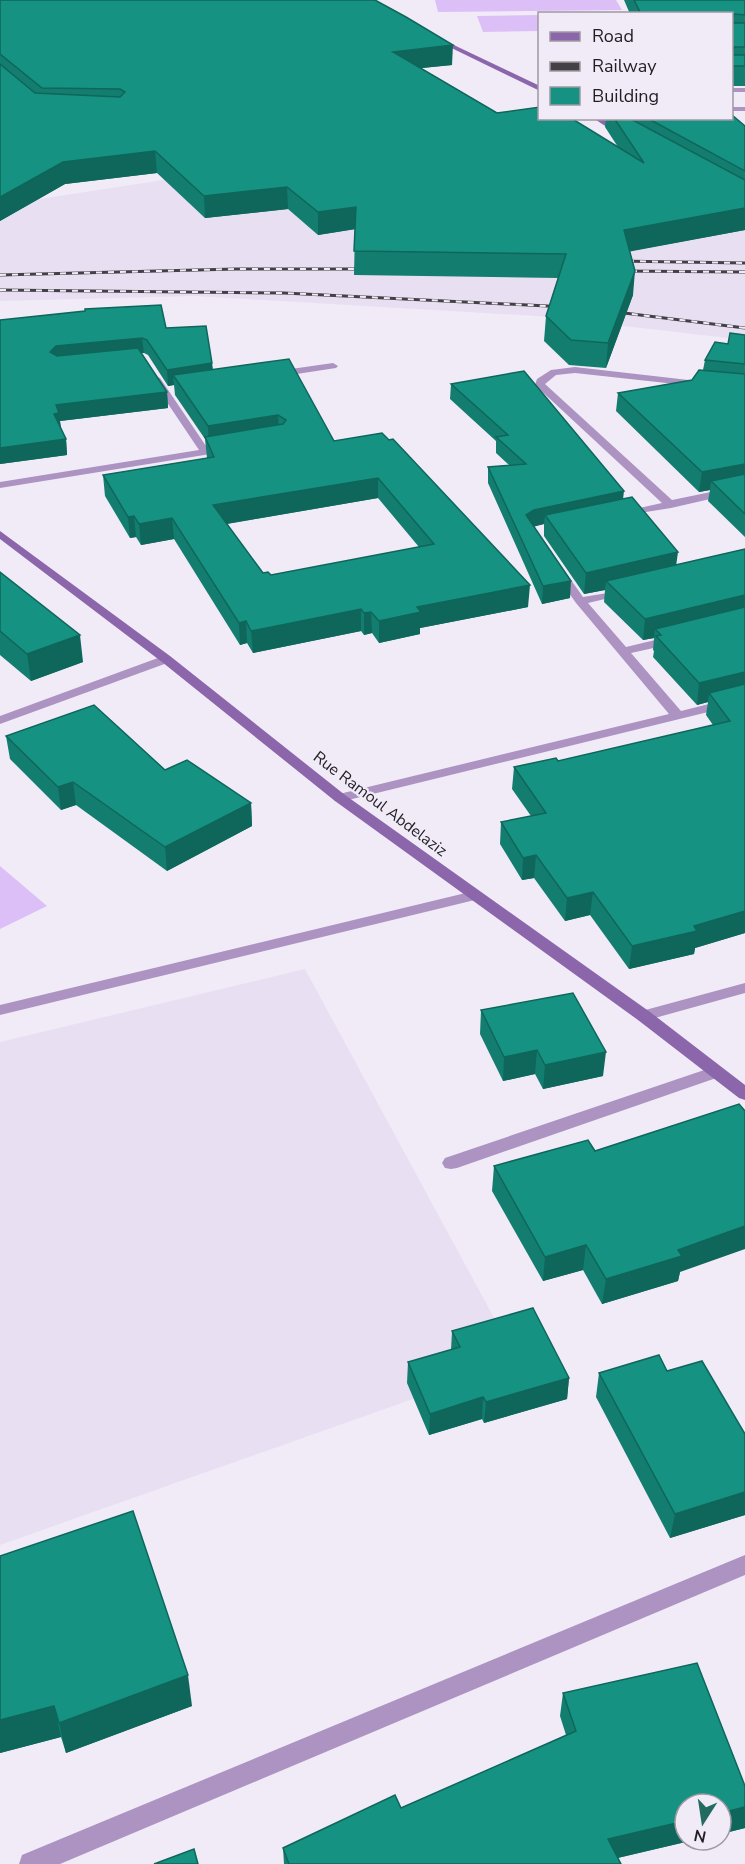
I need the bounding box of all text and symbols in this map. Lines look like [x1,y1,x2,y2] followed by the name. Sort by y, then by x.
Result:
[538,12,733,120] legend
[592,24,634,48] text: Road
[592,54,657,78] text: Railway
[592,84,659,108] text: Building
[309,746,451,862] street label: Rue Ramoul Abdelaziz
[673,1792,733,1852] north arrow
[692,1824,708,1848] text: N

